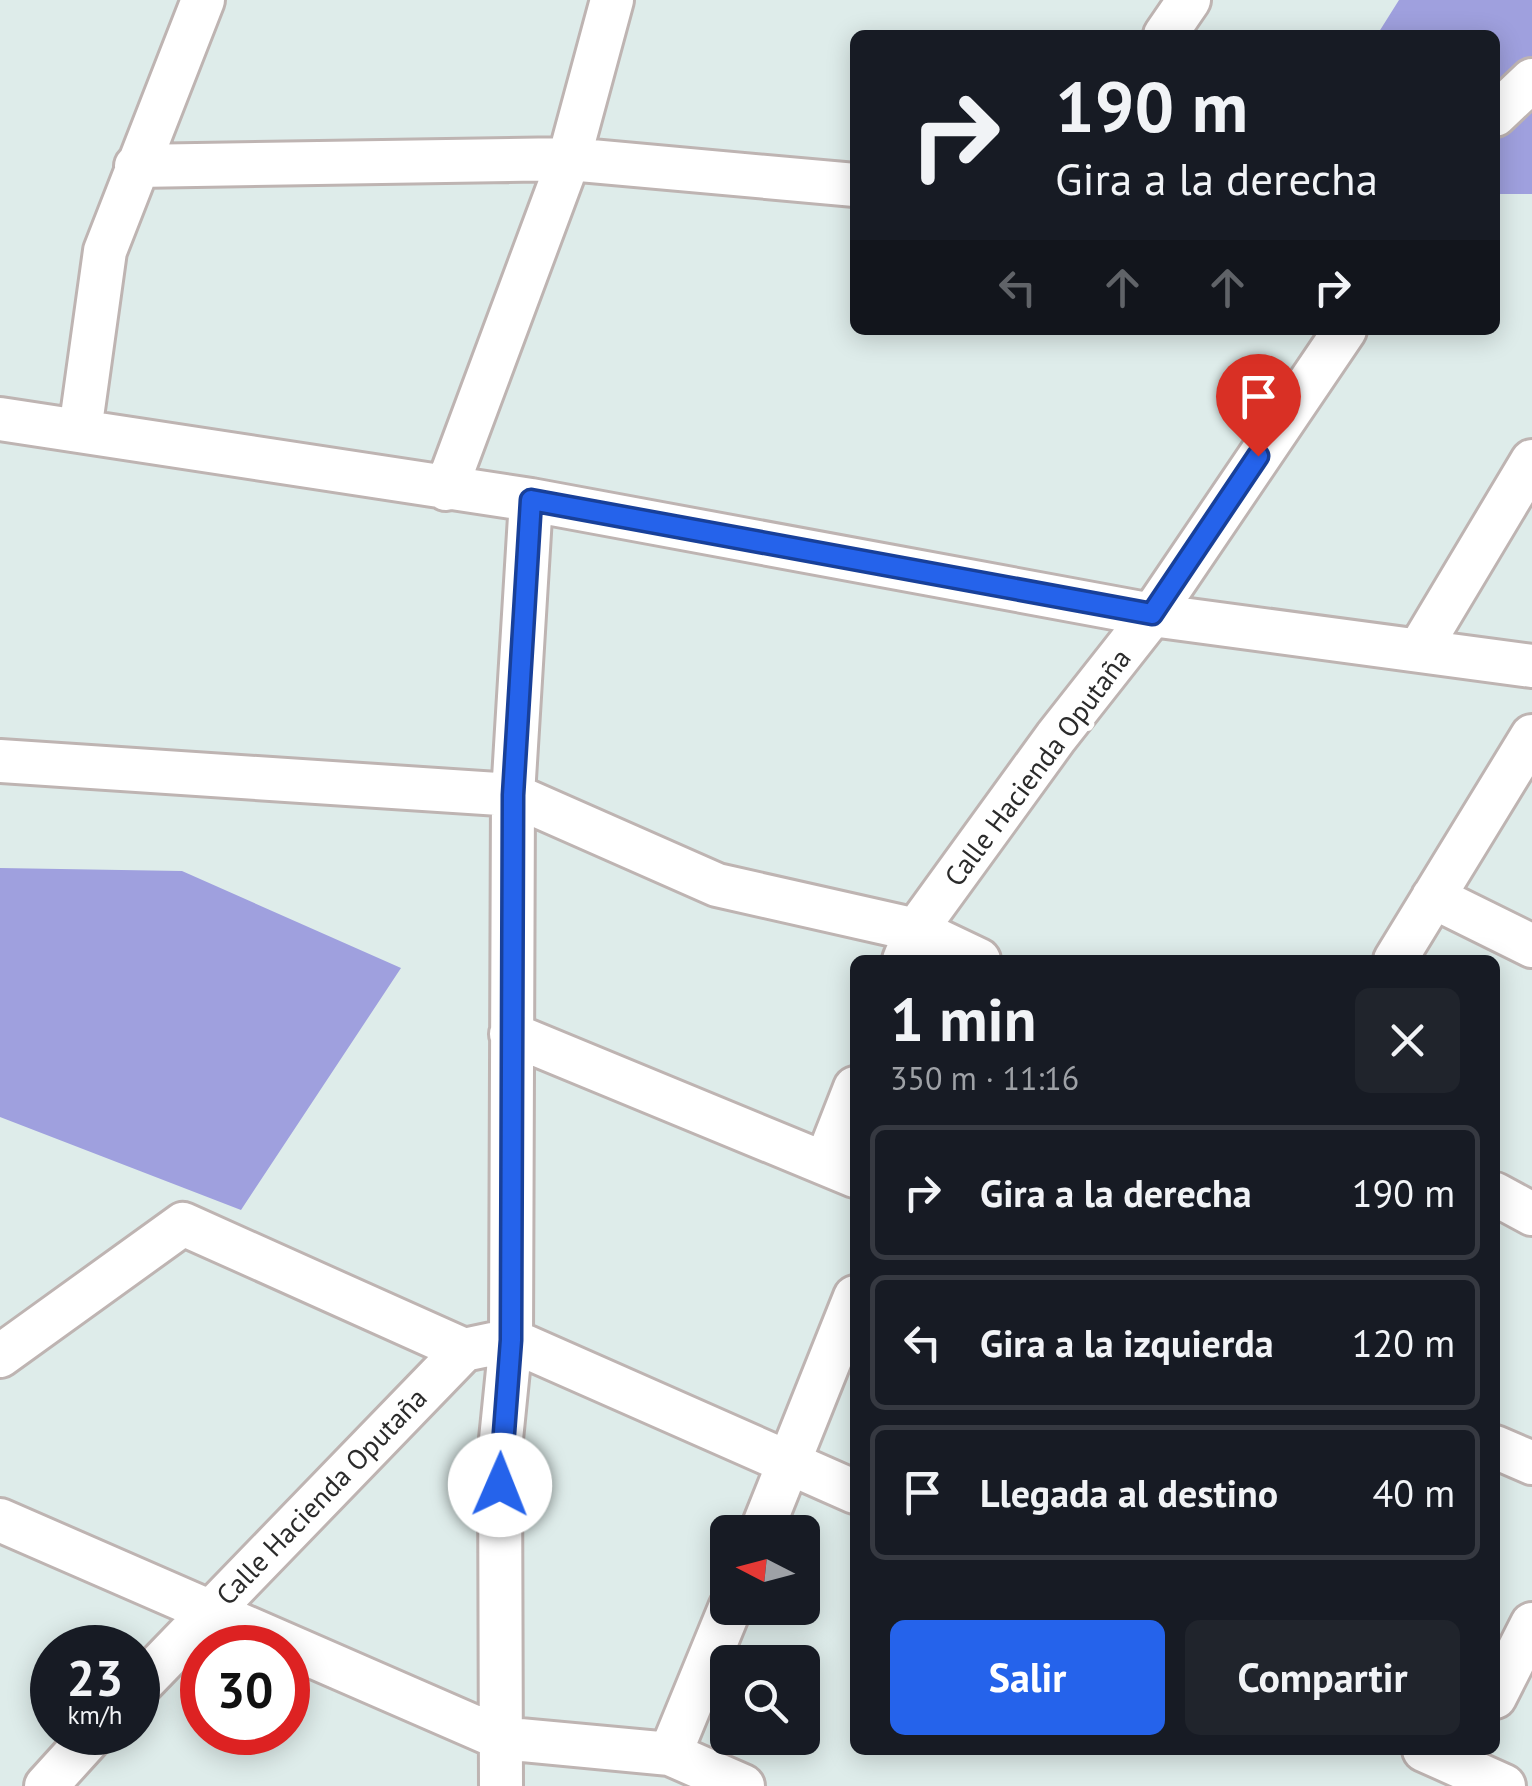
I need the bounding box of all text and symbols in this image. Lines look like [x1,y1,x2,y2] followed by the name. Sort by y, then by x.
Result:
[1055,61,1248,151] text: 190 m
[890,70,1020,200] icon: right
[1055,149,1378,207] text: Gira a la derecha
[990,260,1045,315] icon: left
[1095,260,1150,315] icon: ahead
[1200,260,1255,315] icon: ahead
[1305,260,1360,315] icon: right
[1216,354,1301,457] pin
[1231,369,1286,424] icon: arrive
[935,641,1139,893] street label: Calle Hacienda Oputaña
[890,980,1036,1058] text: 1 min
[1355,988,1460,1093] button: close
[890,1057,1079,1099] text: 350 m · 11:16
[895,1165,950,1220] icon: right
[980,1168,1252,1217] text: Gira a la derecha
[1352,1168,1455,1217] text: 190 m
[895,1315,950,1370] icon: left
[980,1318,1274,1367] text: Gira a la izquierda
[1352,1318,1455,1367] text: 120 m
[208,1379,434,1613] street label: Calle Hacienda Oputaña
[448,1433,552,1537] position arrow
[895,1465,950,1520] icon: arrive
[980,1468,1278,1517] text: Llegada al destino
[1373,1468,1455,1517] text: 40 m
[710,1515,820,1625] north arrow
[710,1515,820,1755] map controls
[890,1620,1165,1735] button: Salir
[1185,1620,1460,1735] button: Compartir
[180,1625,310,1755] speed limit sign: 30
[67,1645,123,1710] text: 23
[710,1645,820,1755] button: search
[68,1699,122,1731] text: km/h

